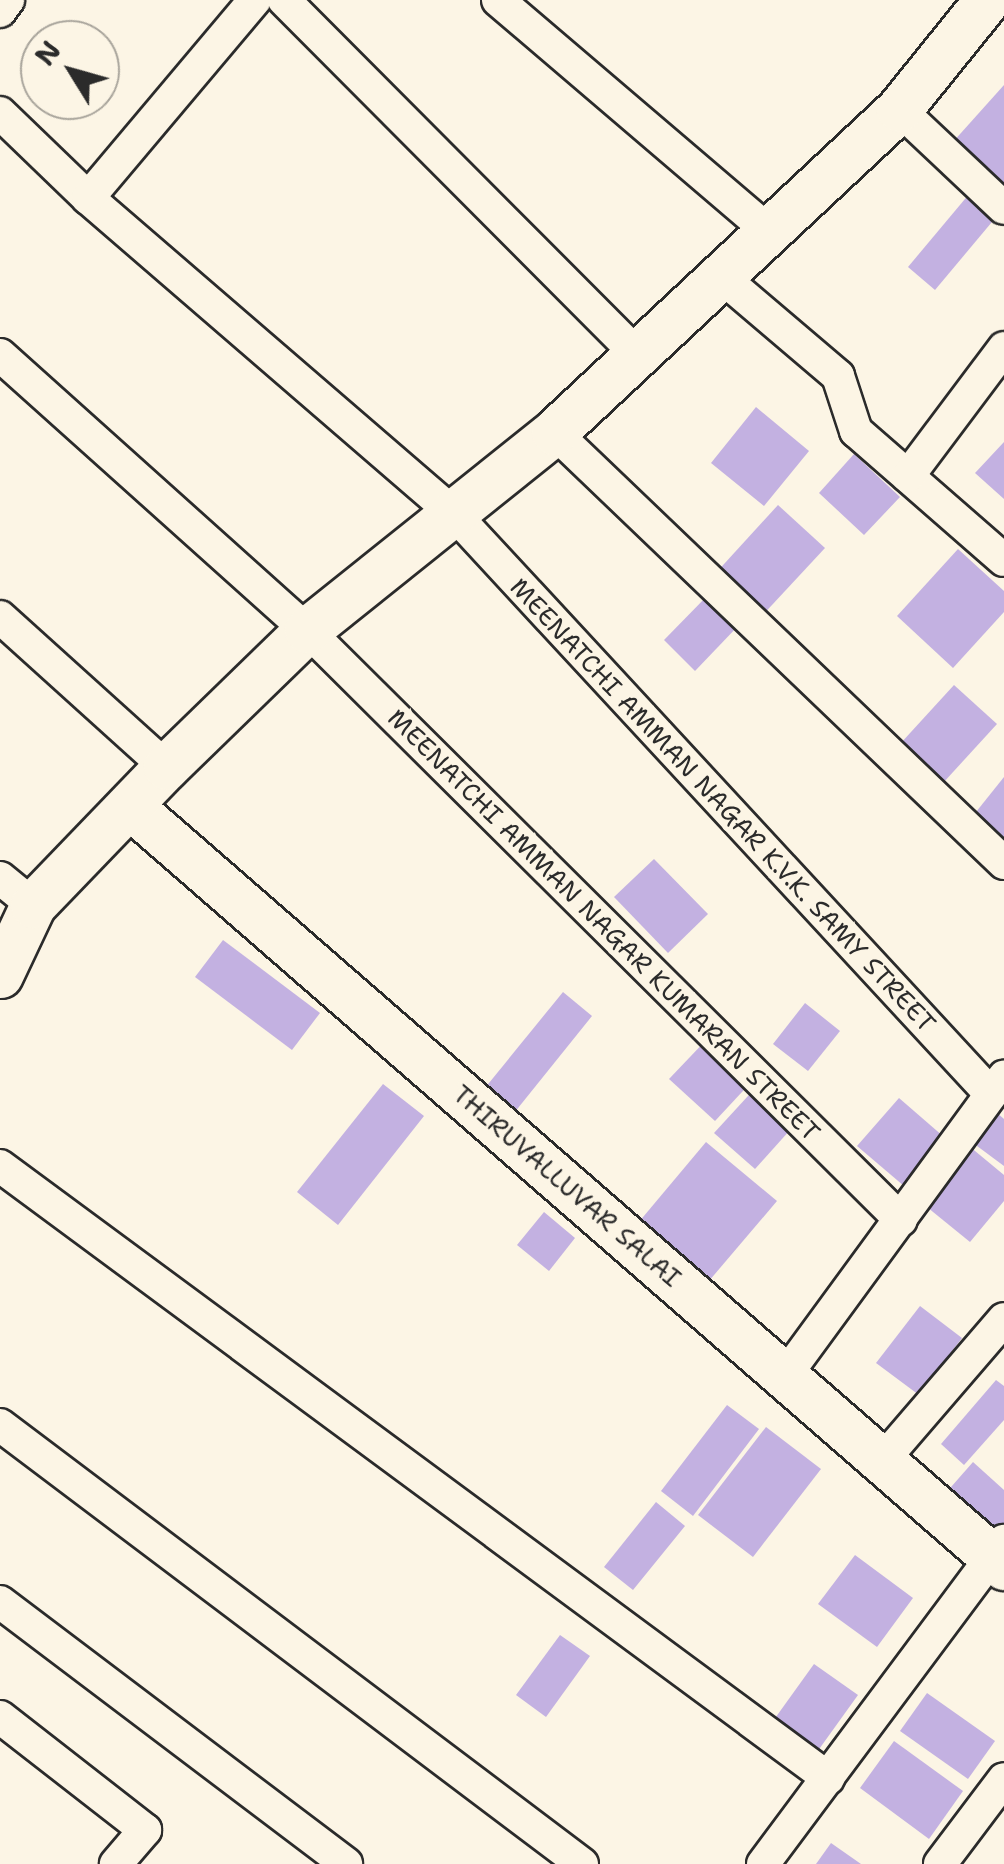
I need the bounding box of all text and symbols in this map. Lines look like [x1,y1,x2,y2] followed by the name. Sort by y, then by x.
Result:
[20,20,120,120] north arrow
[26,33,69,73] text: N
[504,572,942,1038] street label: MEENATCHI AMMAN NAGAR K.V.K. SAMY STREET
[382,703,826,1147] street label: MEENATCHI AMMAN NAGAR KUMARAN STREET
[447,1079,687,1293] street label: THIRUVALLUVAR SALAI

